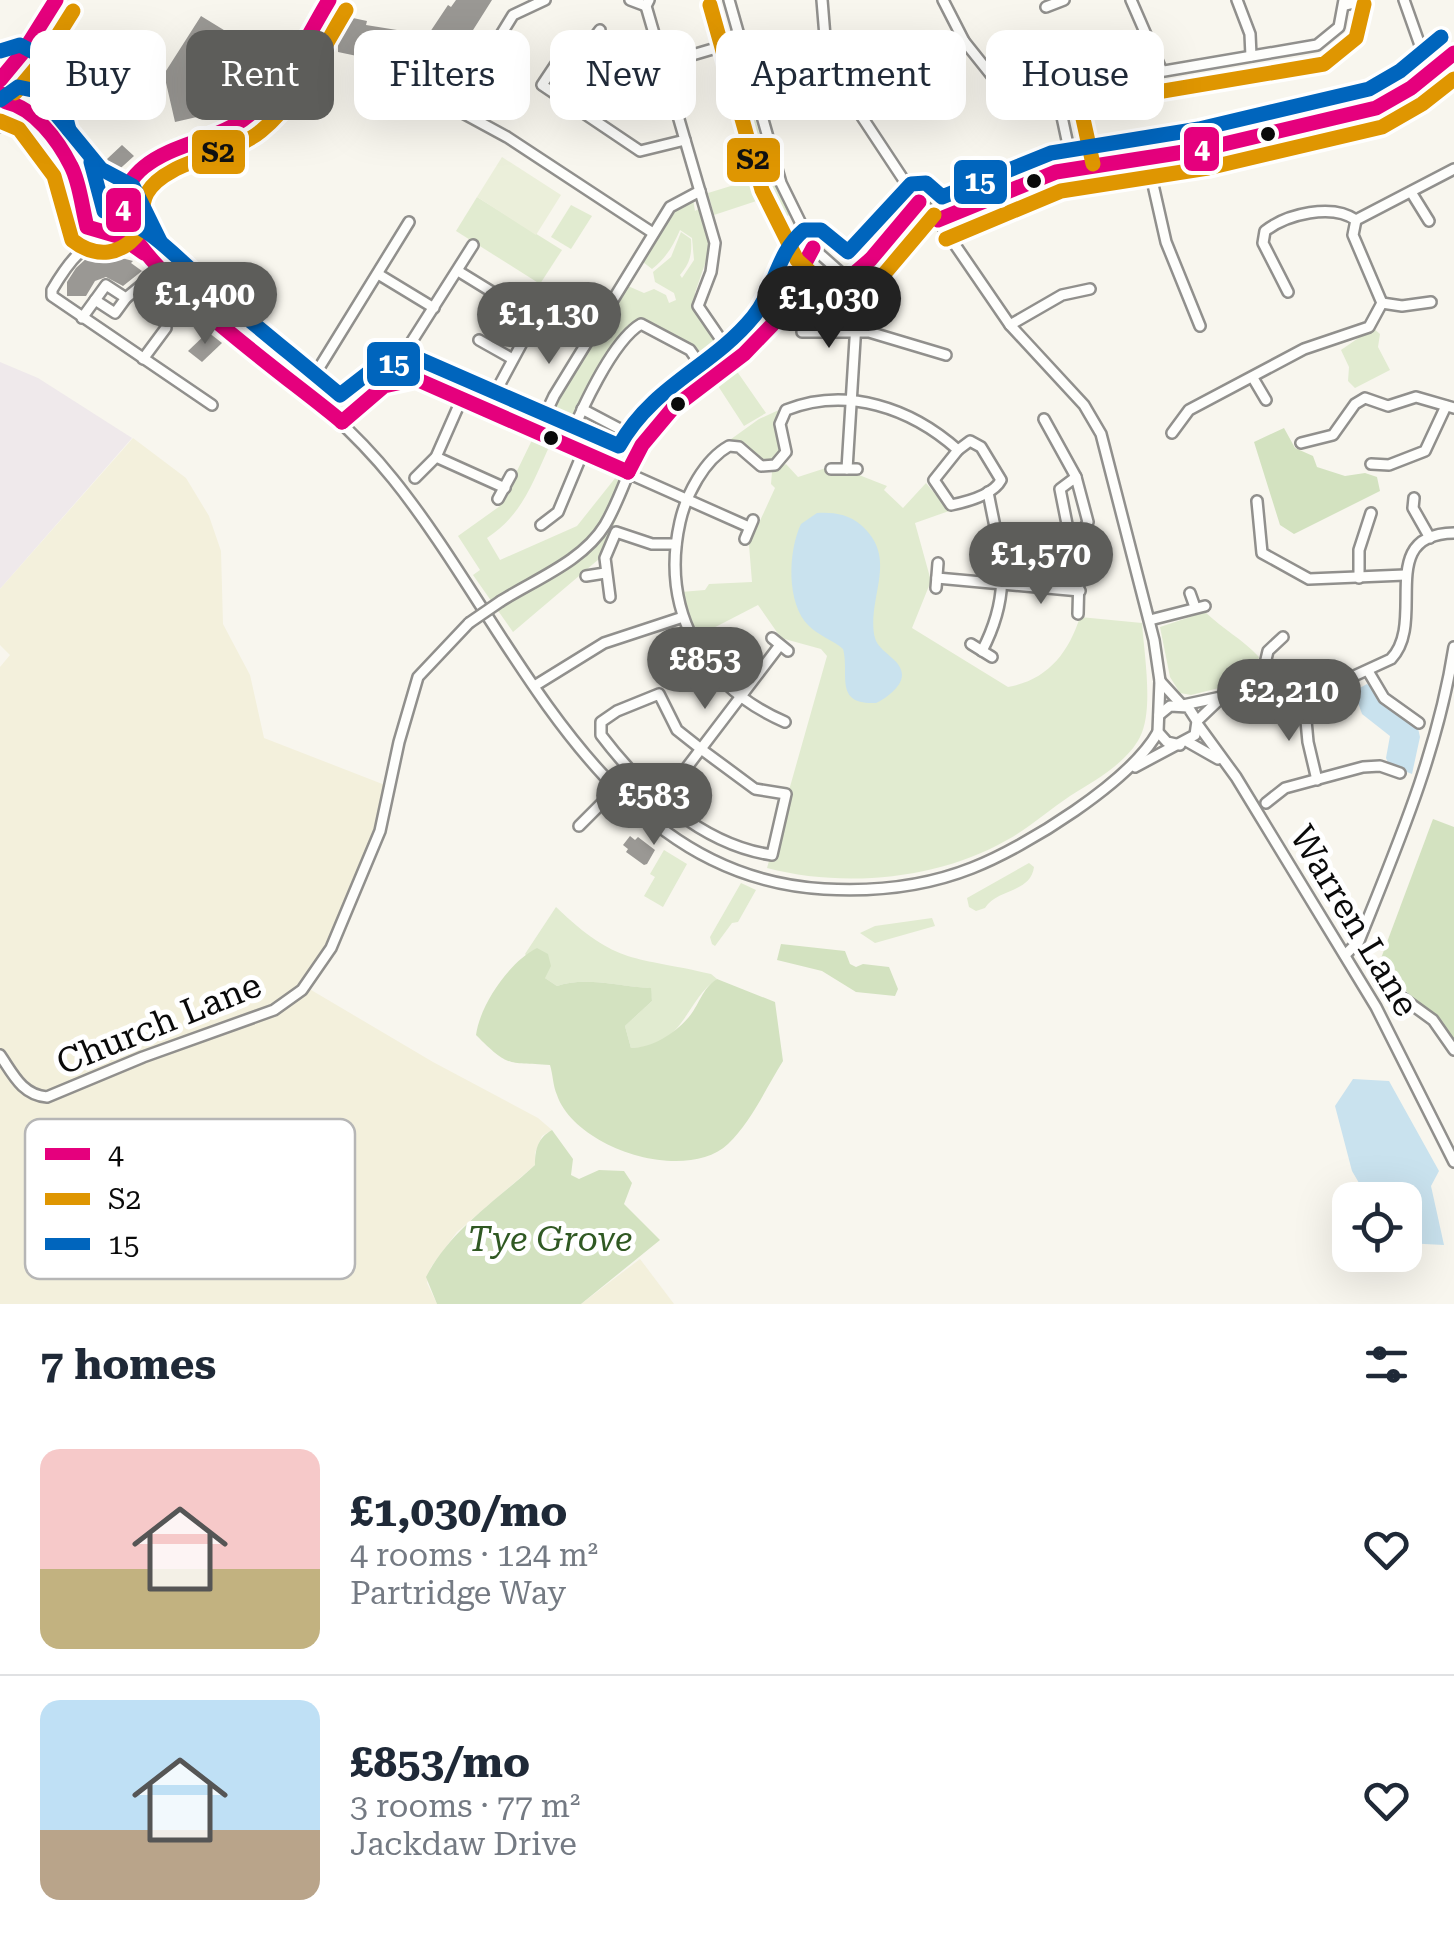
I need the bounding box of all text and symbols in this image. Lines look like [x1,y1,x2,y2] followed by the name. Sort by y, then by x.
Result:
[30,30,166,120] chip: Buy
[186,30,334,120] chip: Rent
[354,30,530,120] chip: Filters
[550,30,696,120] chip: New
[716,30,966,120] chip: Apartment
[986,30,1164,120] chip: House
[1258,124,1278,144] unlabelled marker
[1182,125,1221,173] line badge: 4
[190,128,247,176] line badge: S2
[1194,133,1210,166] text: 4
[201,136,235,169] text: S2
[725,136,782,184] line badge: S2
[736,143,770,176] text: S2
[952,158,1009,206] line badge: 15
[964,165,996,198] text: 15
[1024,171,1044,191] unlabelled marker
[104,186,143,234] line badge: 4
[115,193,131,226] text: 4
[124,262,286,347] pin: £1,400
[748,266,910,351] pin: £1,030
[155,275,255,313] text: £1,400
[779,279,879,317] text: £1,030
[468,282,630,367] pin: £1,130
[499,295,599,333] text: £1,130
[365,340,422,388] line badge: 15
[378,347,410,380] text: 15
[668,394,688,414] unlabelled marker
[541,428,561,448] unlabelled marker
[960,522,1122,607] pin: £1,570
[991,535,1091,573] text: £1,570
[646,627,764,712] pin: £853
[669,640,741,678] text: £853
[1208,659,1370,744] pin: £2,210
[1239,672,1339,710] text: £2,210
[595,763,713,848] pin: £583
[618,776,690,814] text: £583
[1281,818,1427,1024] street label: Warren Lane
[51,964,267,1084] street label: Church Lane
[25,1119,355,1279] legend
[108,1138,124,1171] text: 4
[1332,1182,1422,1272] map controls
[1332,1182,1422,1272] button: locate
[108,1183,141,1216] text: S2
[467,1219,633,1260] park label: Tye Grove
[108,1228,139,1261] text: 15
[1359,1337,1414,1392] icon: filters
[40,1340,216,1389] text: 7 homes
[350,1487,567,1536] text: £1,030/mo
[120,1489,240,1609] icon: home
[1359,1522,1414,1577] icon: heart
[350,1536,598,1574] text: 4 rooms · 124 m²
[350,1574,566,1612] text: Partridge Way
[350,1738,530,1787] text: £853/mo
[120,1740,240,1860] icon: home
[1359,1773,1414,1828] icon: heart
[350,1787,580,1825] text: 3 rooms · 77 m²
[350,1825,577,1863] text: Jackdaw Drive

